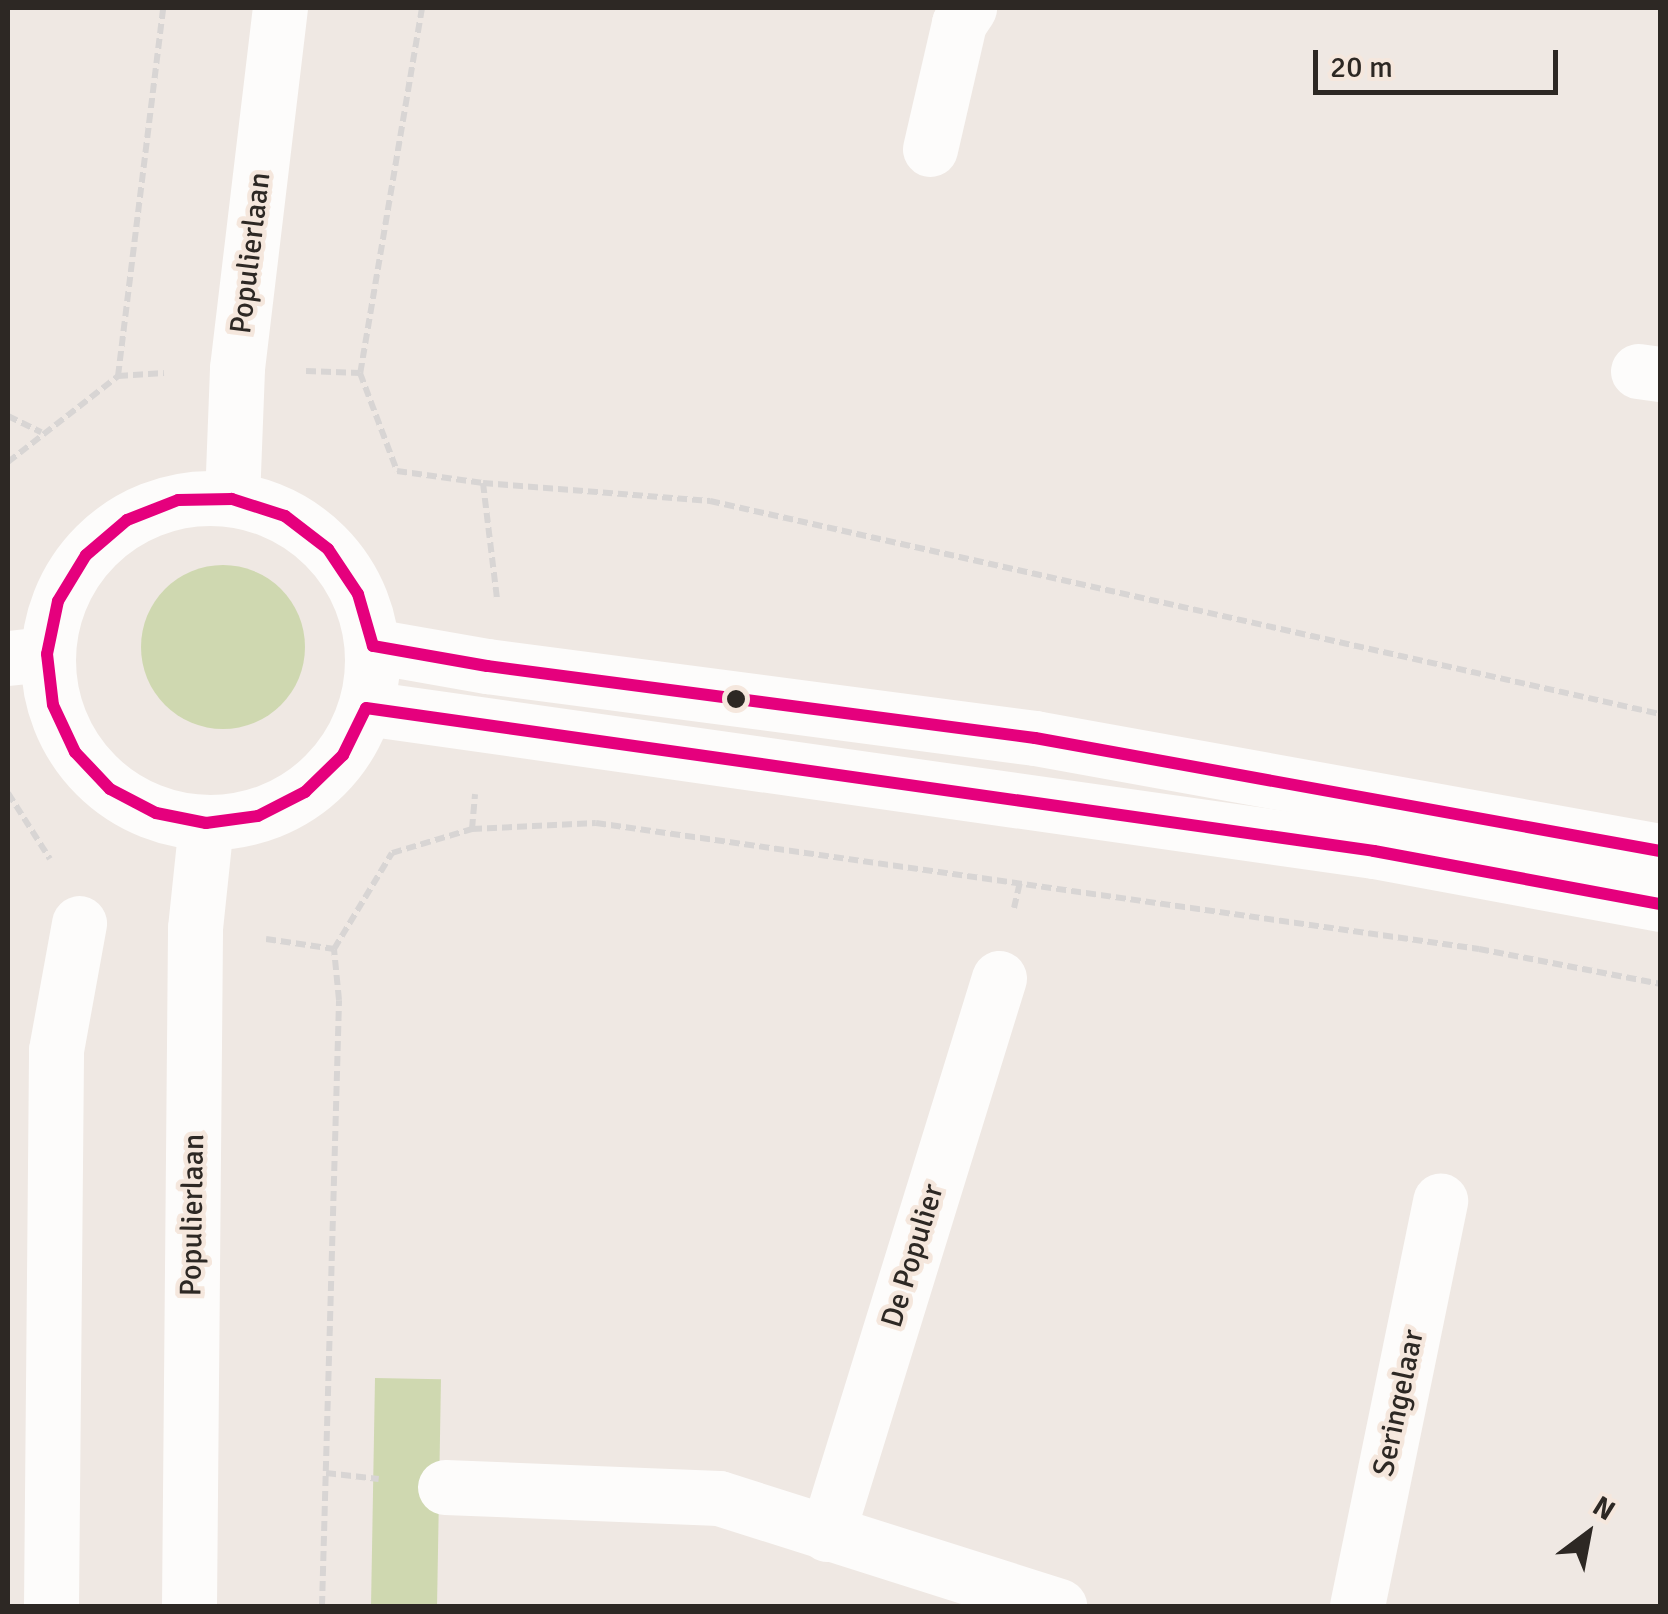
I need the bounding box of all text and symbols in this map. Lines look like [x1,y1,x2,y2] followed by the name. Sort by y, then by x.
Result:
[1318,30,1563,92] scale bar
[1330,49,1393,86] text: 20 m
[223,170,279,336] street label: Populierlaan
[726,689,746,709] unlabelled marker
[174,1133,212,1297] street label: Populierlaan
[874,1180,952,1332] street label: De Populier
[1366,1326,1432,1480] street label: Seringelaar
[1538,1484,1638,1584] north arrow
[1587,1489,1621,1528] text: N

